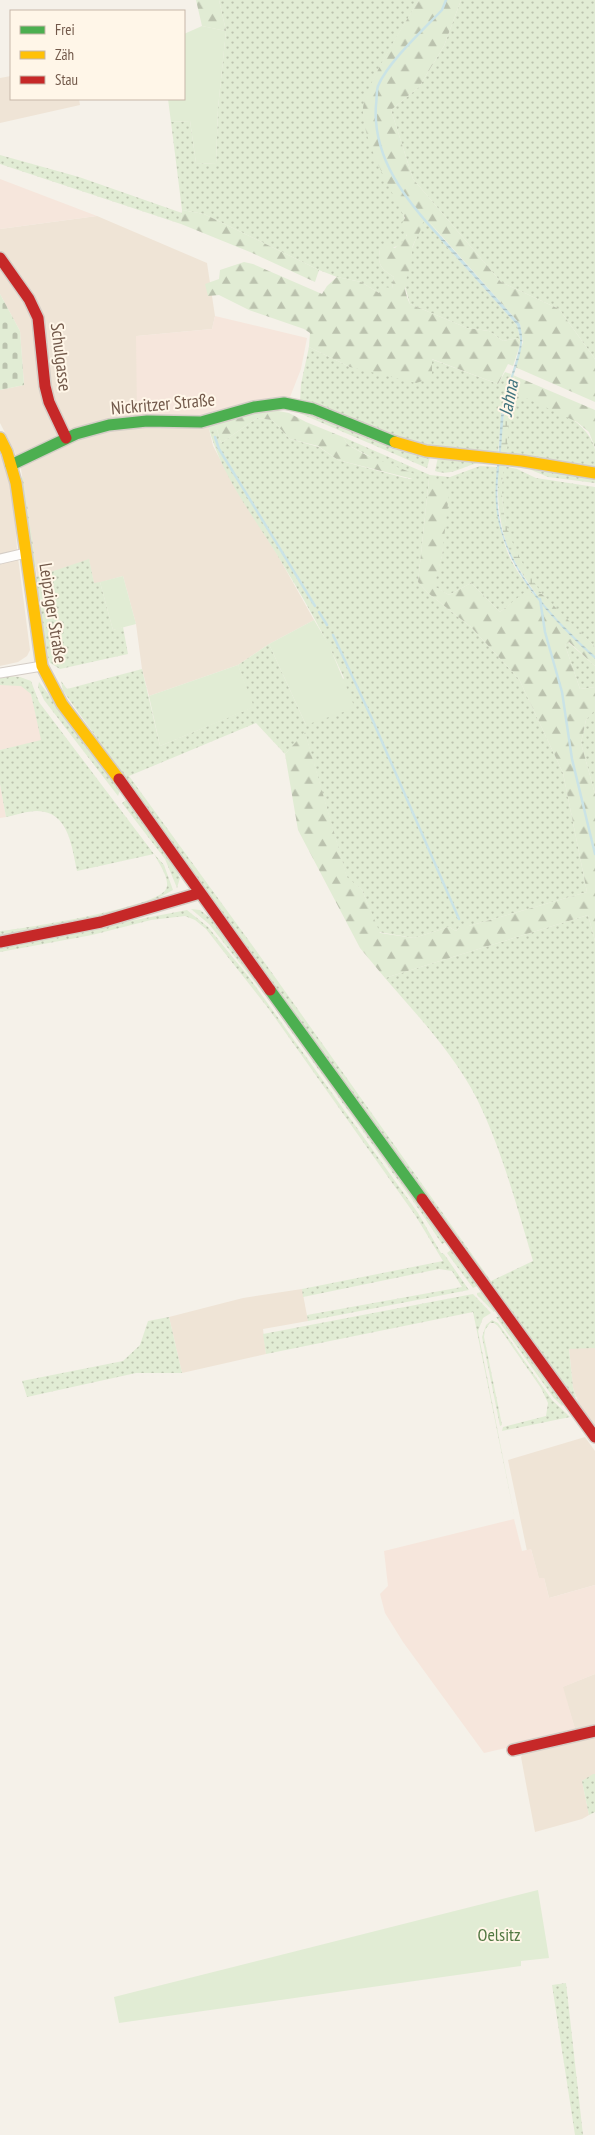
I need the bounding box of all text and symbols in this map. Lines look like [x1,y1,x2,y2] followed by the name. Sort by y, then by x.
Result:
[10,10,185,100] legend
[55,20,75,39] text: Frei
[55,45,74,64] text: Zäh
[55,70,78,89] text: Stau
[46,321,77,392] street label: Schulgasse
[493,376,524,419] water label: Jahna
[110,388,216,420] street label: Nickritzer Straße
[34,561,73,665] street label: Leipziger Straße
[478,1923,520,1946] park label: Oelsitz

